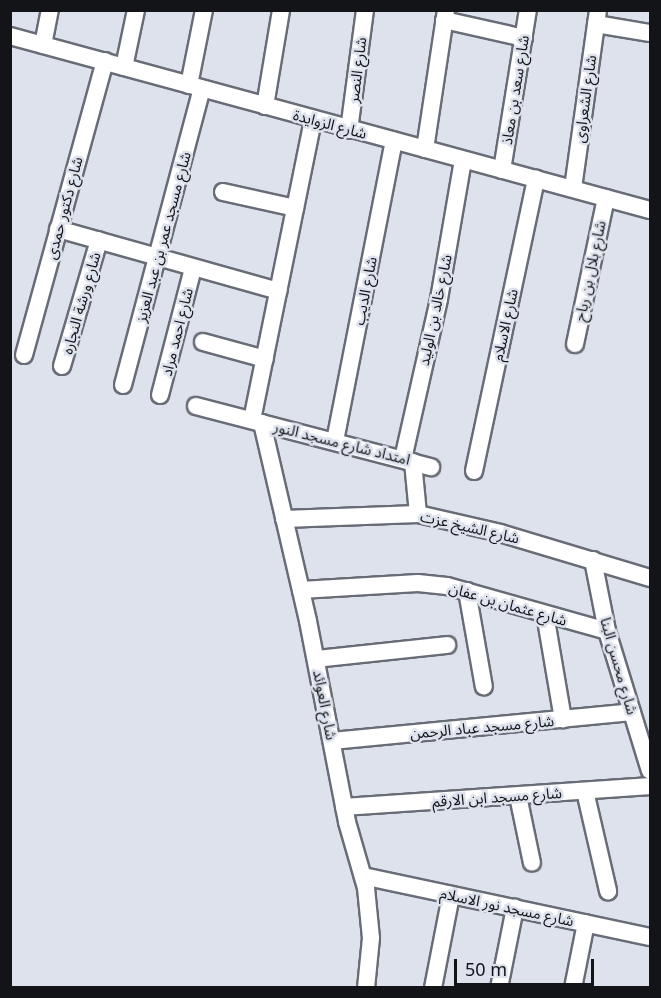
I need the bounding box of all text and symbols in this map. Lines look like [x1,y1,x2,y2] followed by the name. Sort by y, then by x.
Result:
[497,34,533,146] street label: شارع سعد بن معاذ
[344,36,370,104] street label: شارع النصر
[570,54,600,144] street label: شارع الشعراوى
[291,106,369,142] street label: شارع الزوايدة
[132,150,194,324] street label: شارع مسجد عمر بن عبد العزيز
[42,155,86,261] street label: شارع دكتور حمدى
[571,219,609,323] street label: شارع بلال بن رباح
[58,250,104,356] street label: شارع ورشة النجاره
[414,253,456,367] street label: شارع خالد بن الوليد
[350,255,380,327] street label: شارع الديب
[157,286,197,378] street label: شارع احمد مراد
[489,287,521,363] street label: شارع الاسلام
[272,417,412,469] street label: امتداد شارع مسجد النور
[419,507,521,547] street label: شارع الشيخ عزت
[447,579,569,629] street label: شارع عثمان بن عفان
[597,615,641,717] street label: شارع محسن البنا
[309,668,341,742] street label: شارع العوائد
[409,712,555,742] street label: شارع مسجد عباد الرحمن
[431,783,563,811] street label: شارع مسجد ابن الارقم
[439,884,575,930] street label: شارع مسجد نور الاسلام
[457,947,596,985] scale bar
[465,957,507,981] text: 50 m

